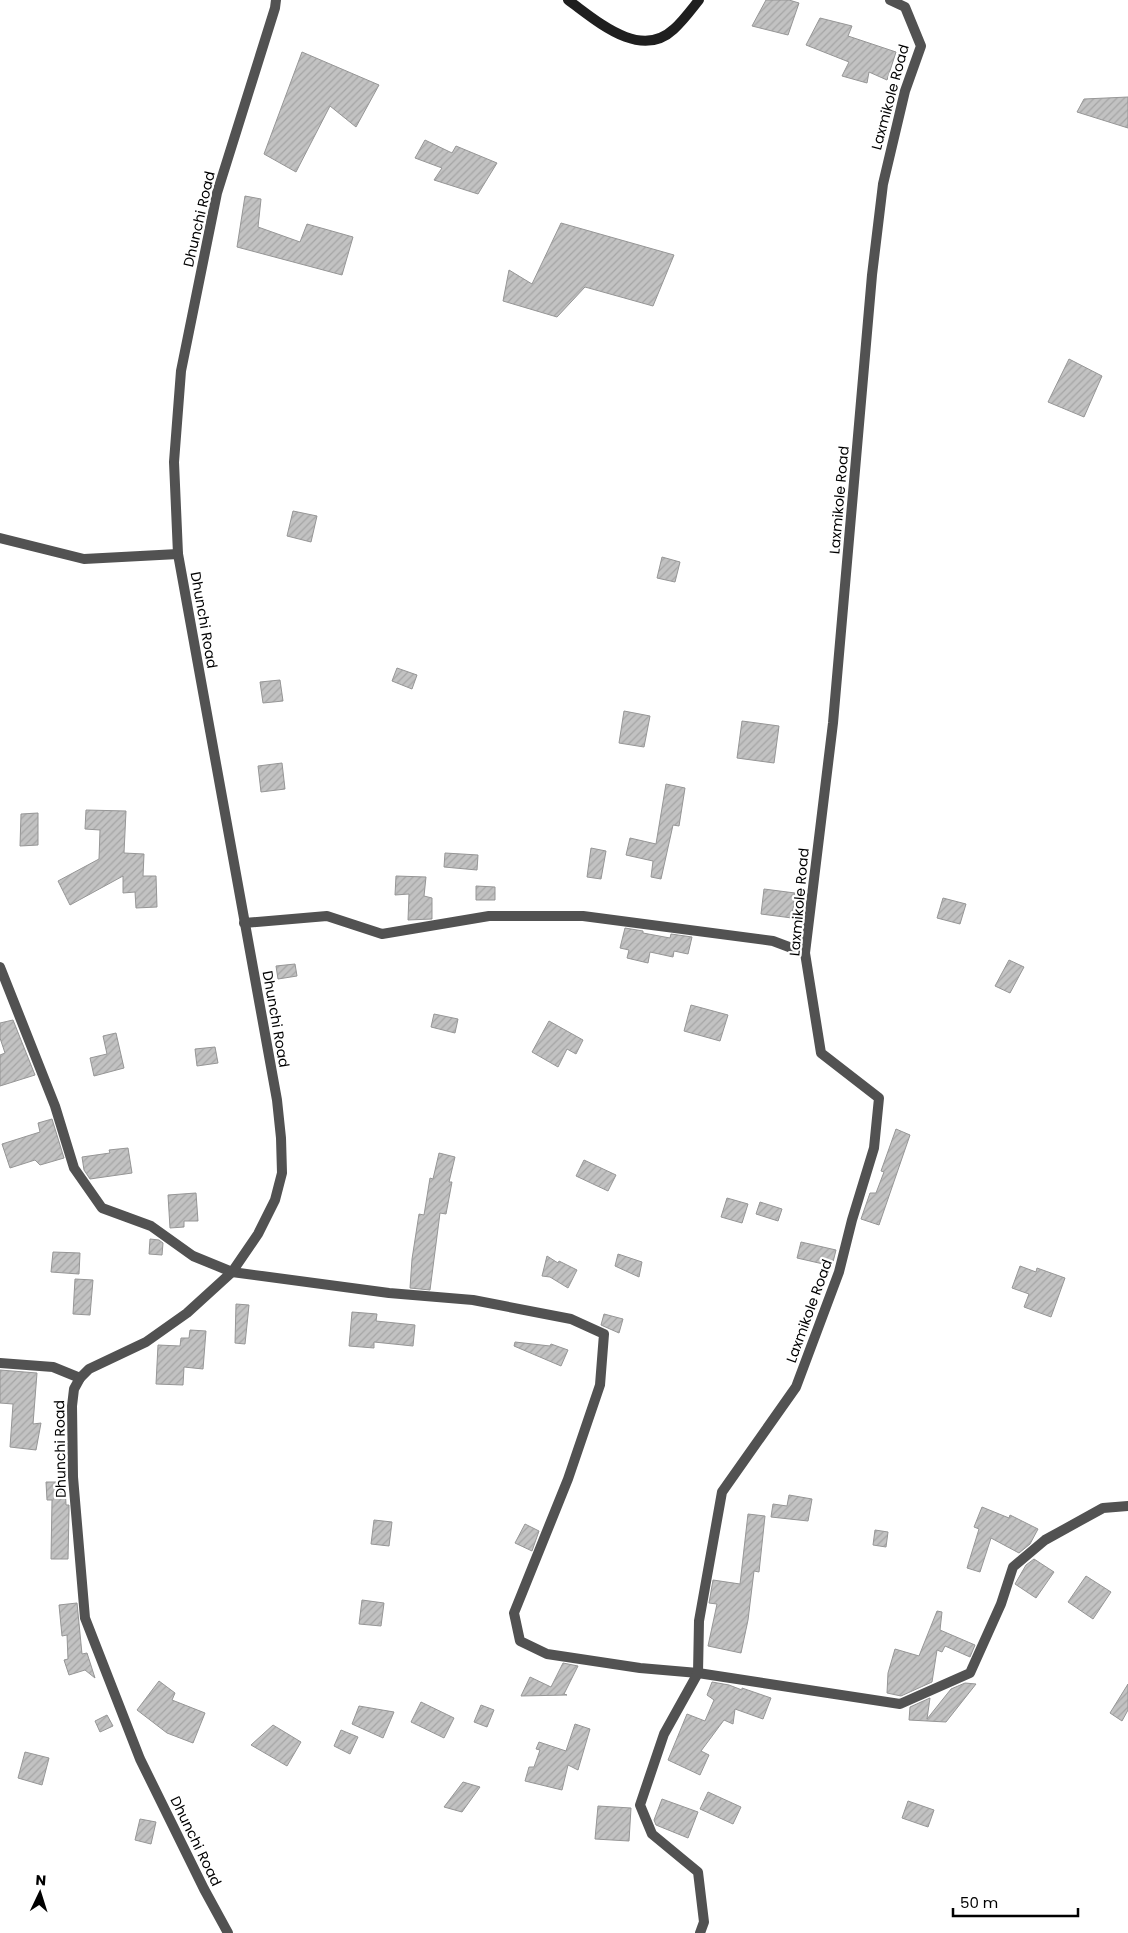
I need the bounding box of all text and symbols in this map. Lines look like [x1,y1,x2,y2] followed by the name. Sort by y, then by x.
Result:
[866,42,914,152] street label: Laxmikole Road
[178,169,220,269] street label: Dhunchi Road
[824,445,854,555] street label: Laxmikole Road
[186,570,222,670] street label: Dhunchi Road
[784,847,814,957] street label: Laxmikole Road
[258,969,294,1069] street label: Dhunchi Road
[781,1257,837,1365] street label: Laxmikole Road
[49,1400,71,1498] street label: Dhunchi Road
[166,1793,226,1889] street label: Dhunchi Road
[15,1868,65,1918] north arrow
[35,1870,47,1890] text: N
[953,1886,1078,1918] scale bar
[960,1892,998,1913] text: 50 m

